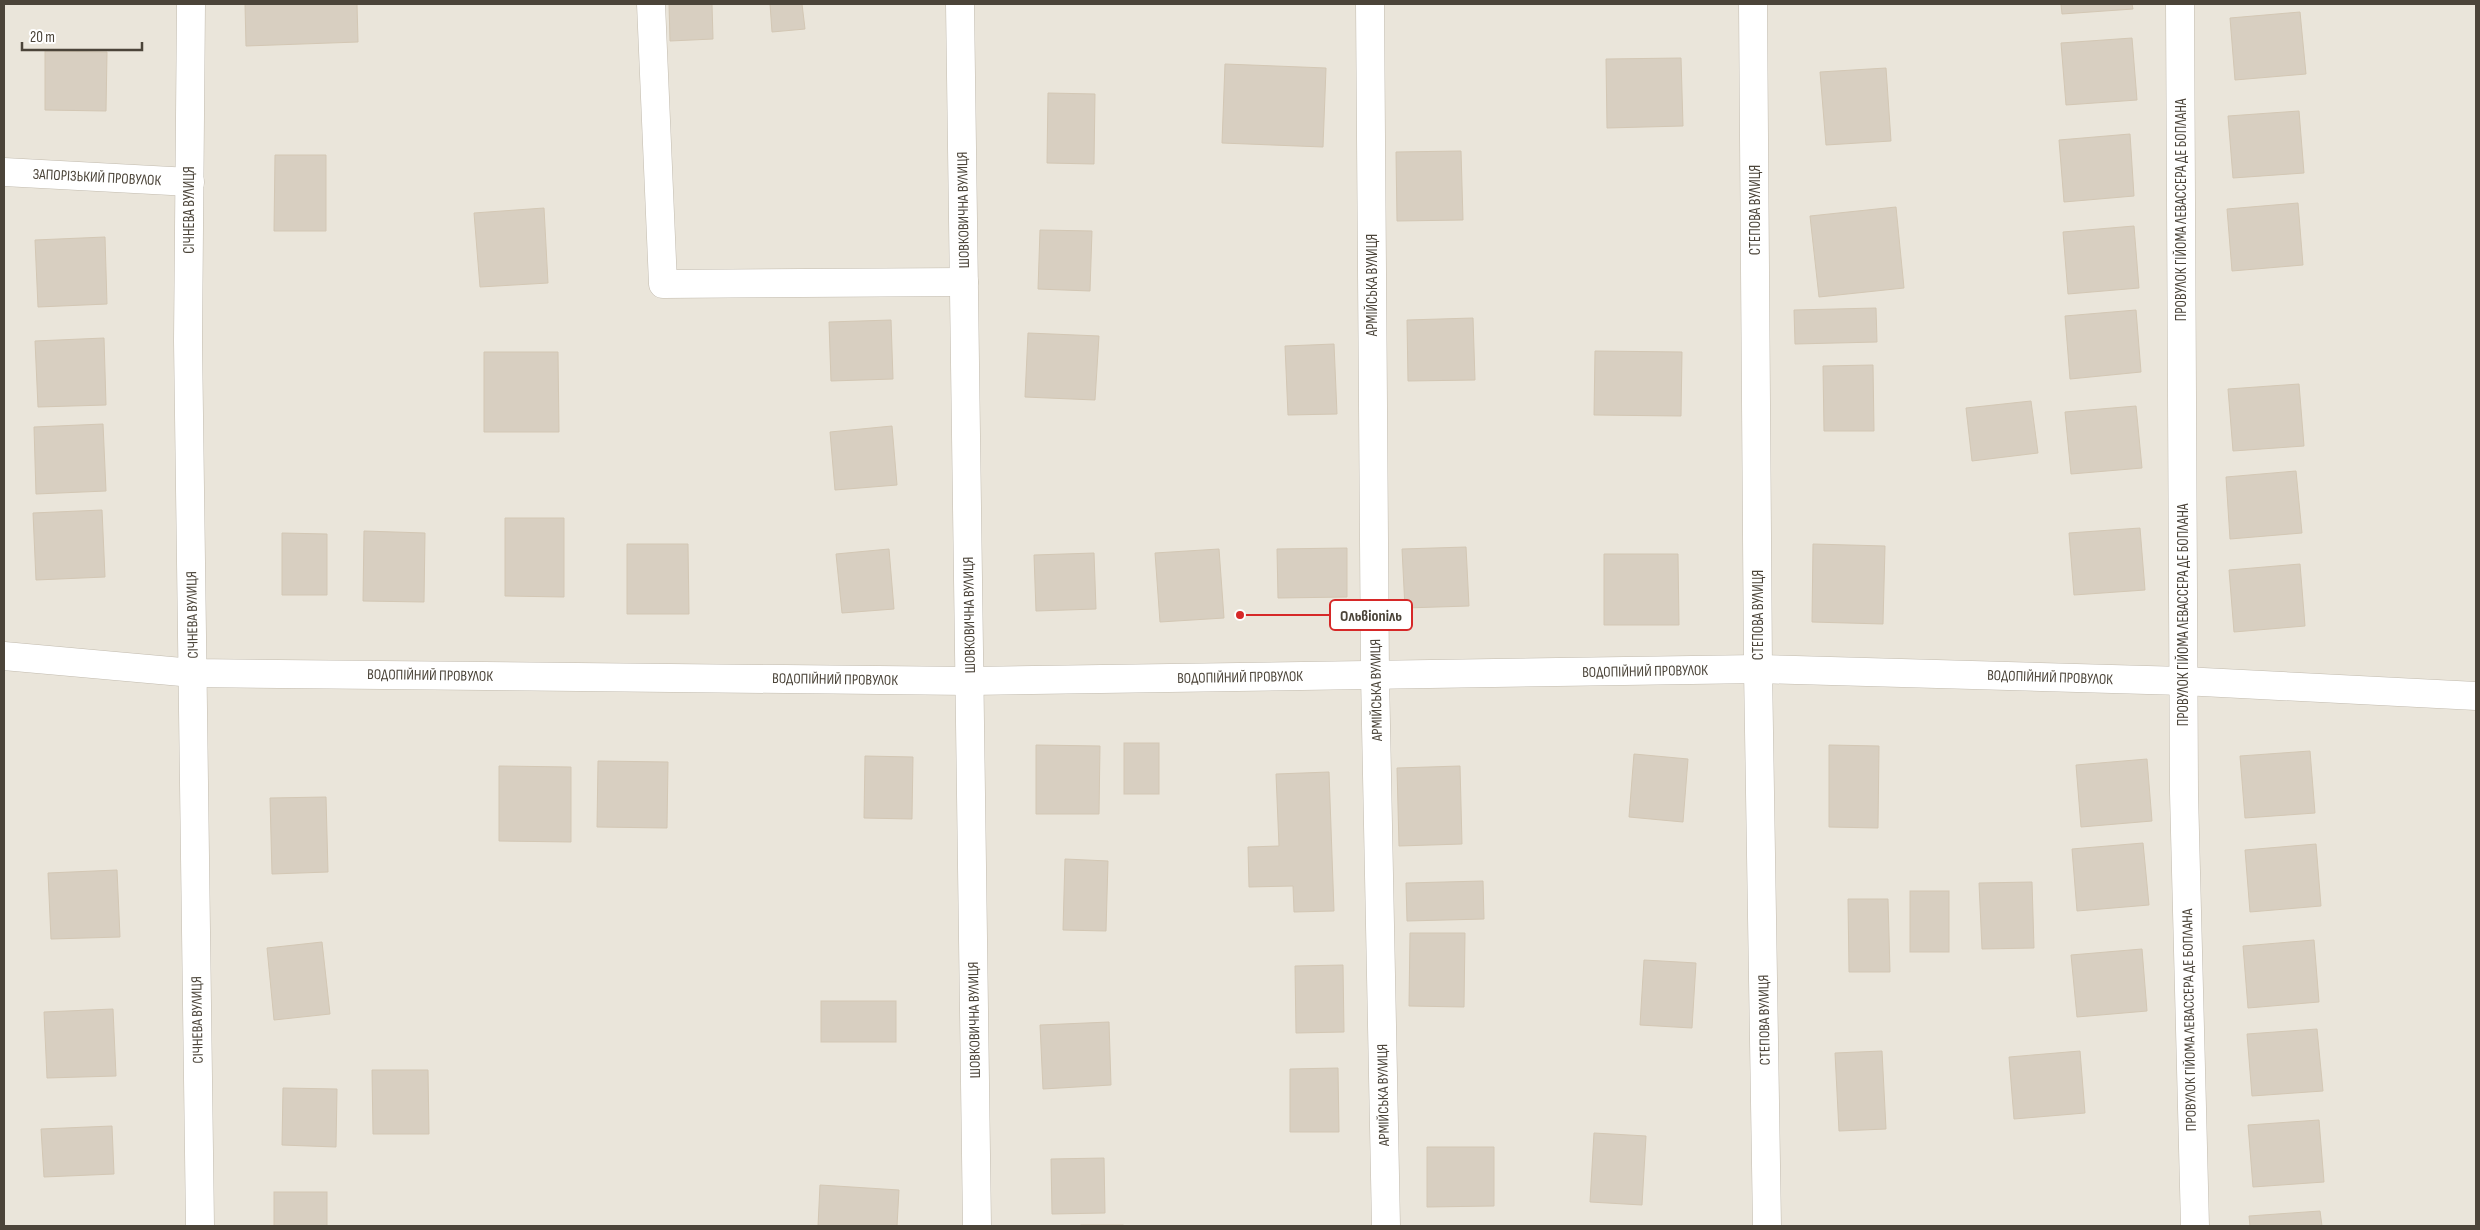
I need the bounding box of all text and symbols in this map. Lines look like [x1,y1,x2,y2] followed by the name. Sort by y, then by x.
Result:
[22,20,142,52] scale bar
[30,28,55,47] text: 20 m
[2172,98,2191,321] street label: ПРОВУЛОК ГІЙОМА ЛЕВАССЕРА ДЕ БОПЛАНА
[953,151,974,269] street label: ШОВКОВИЧНА ВУЛИЦЯ
[32,165,162,190] street label: ЗАПОРІЗЬКИЙ ПРОВУЛОК
[1746,165,1765,255] street label: СТЕПОВА ВУЛИЦЯ
[180,166,199,254] street label: СІЧНЕВА ВУЛИЦЯ
[1363,234,1382,337] street label: АРМІЙСЬКА ВУЛИЦЯ
[2174,503,2193,726] street label: ПРОВУЛОК ГІЙОМА ЛЕВАССЕРА ДЕ БОПЛАНА
[959,556,980,674] street label: ШОВКОВИЧНА ВУЛИЦЯ
[1749,570,1768,660] street label: СТЕПОВА ВУЛИЦЯ
[182,571,203,659] street label: СІЧНЕВА ВУЛИЦЯ
[1330,600,1412,630] callout: Ольвіопіль
[1340,607,1402,626] text: Ольвіопіль
[1366,639,1387,742] street label: АРМІЙСЬКА ВУЛИЦЯ
[1582,661,1708,682] street label: ВОДОПІЙНИЙ ПРОВУЛОК
[367,665,493,686] street label: ВОДОПІЙНИЙ ПРОВУЛОК
[1987,666,2114,689] street label: ВОДОПІЙНИЙ ПРОВУЛОК
[1177,667,1303,688] street label: ВОДОПІЙНИЙ ПРОВУЛОК
[772,669,898,690] street label: ВОДОПІЙНИЙ ПРОВУЛОК
[2178,908,2201,1131] street label: ПРОВУЛОК ГІЙОМА ЛЕВАССЕРА ДЕ БОПЛАНА
[964,961,985,1079] street label: ШОВКОВИЧНА ВУЛИЦЯ
[1754,975,1775,1065] street label: СТЕПОВА ВУЛИЦЯ
[187,976,208,1064] street label: СІЧНЕВА ВУЛИЦЯ
[1373,1044,1394,1147] street label: АРМІЙСЬКА ВУЛИЦЯ

